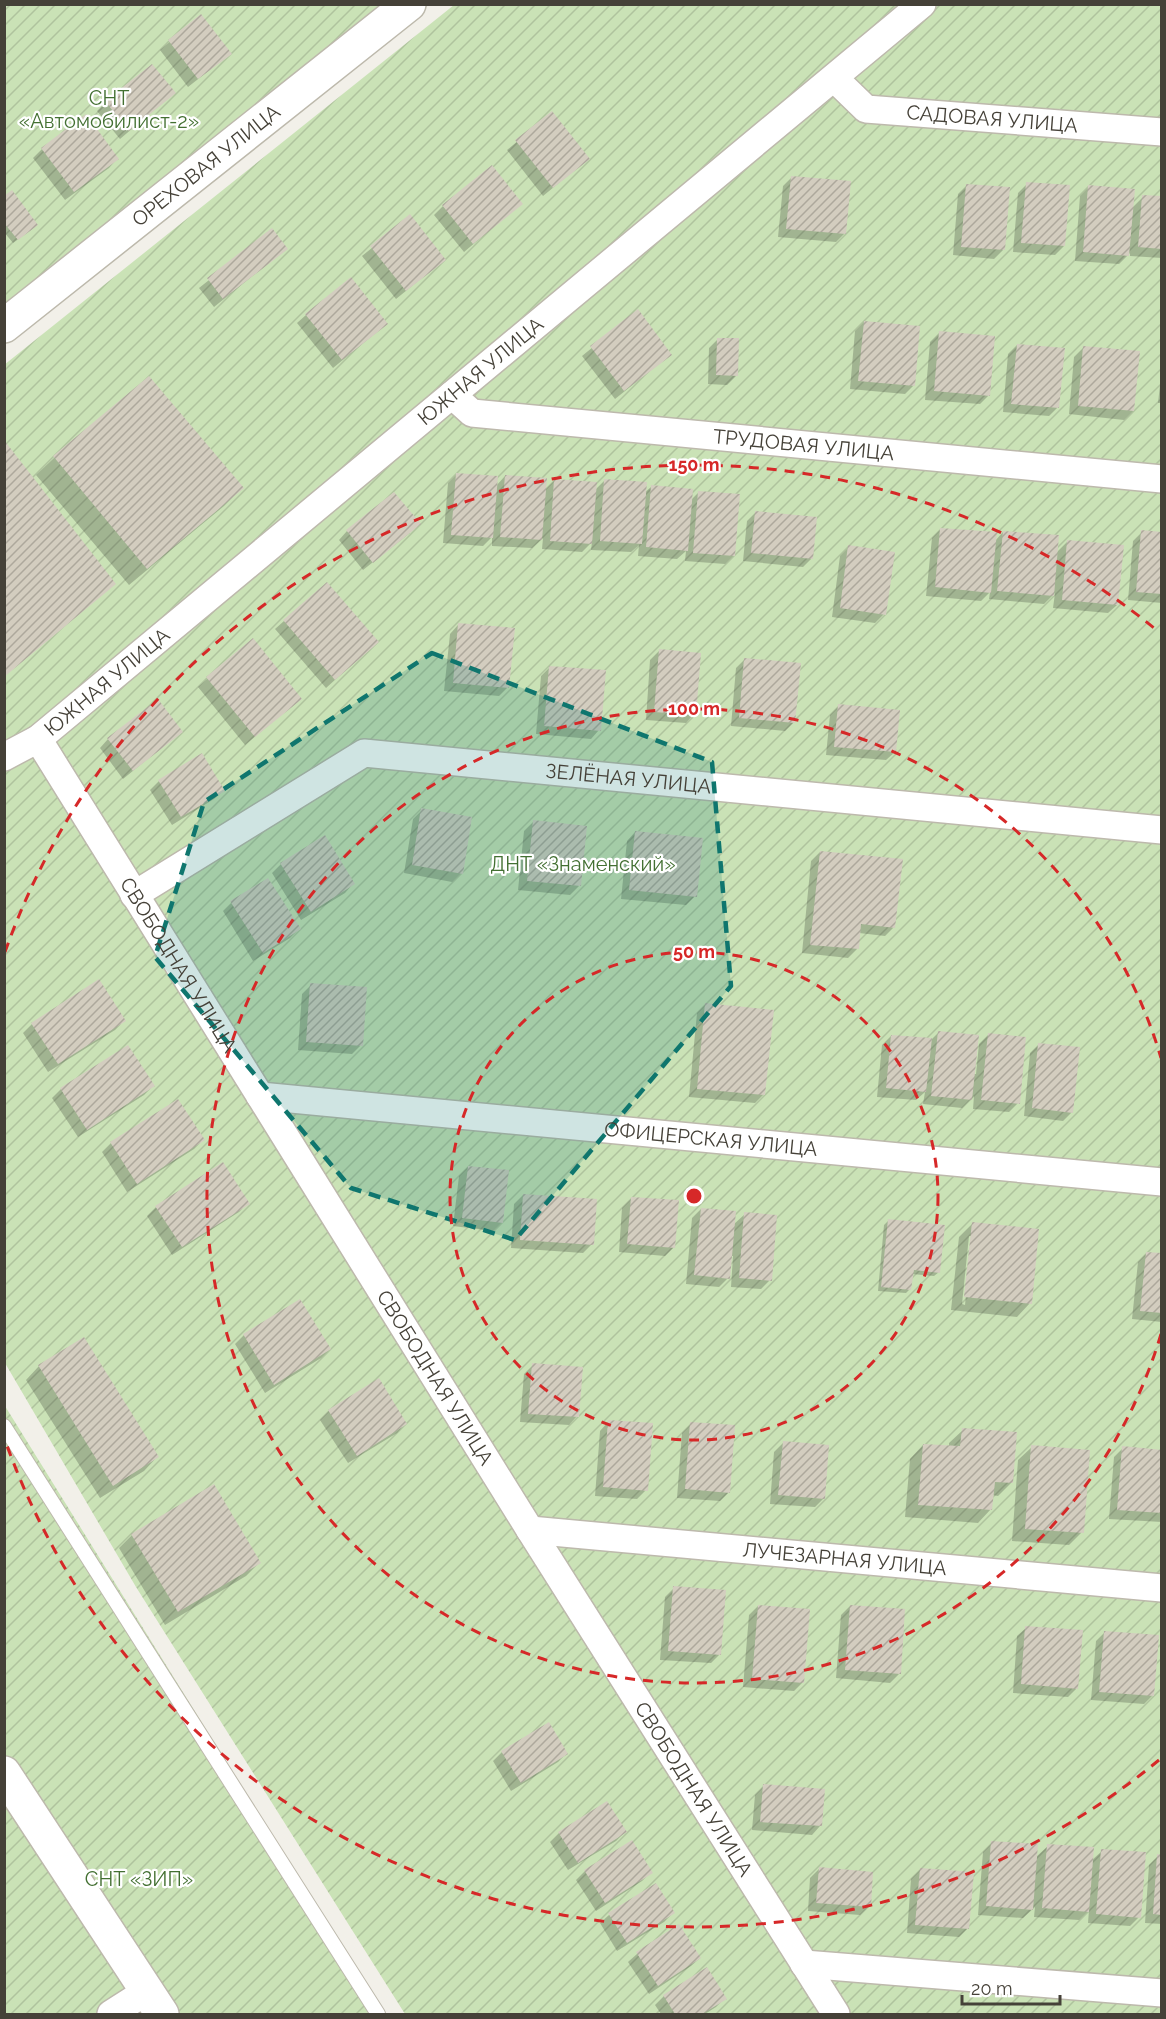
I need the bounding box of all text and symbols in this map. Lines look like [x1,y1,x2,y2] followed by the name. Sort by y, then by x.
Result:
[19,86,199,133] park label: СНТ «Автомобилист-2»
[127,99,285,231] street label: ОРЕХОВАЯ УЛИЦА
[906,100,1079,137] street label: САДОВАЯ УЛИЦА
[413,312,548,430] street label: ЮЖНАЯ УЛИЦА
[712,424,896,465] street label: ТРУДОВАЯ УЛИЦА
[669,454,720,475] text: 150 m
[39,622,175,741] street label: ЮЖНАЯ УЛИЦА
[668,698,720,719] text: 100 m
[545,759,713,798] street label: ЗЕЛЁНАЯ УЛИЦА
[490,852,676,876] park label: ДНТ «Знаменский»
[115,873,242,1057] street label: СВОБОДНАЯ УЛИЦА
[673,941,715,962] text: 50 m
[603,1117,819,1161] street label: ОФИЦЕРСКАЯ УЛИЦА
[684,1186,704,1206] centre of rings
[372,1286,499,1470] street label: СВОБОДНАЯ УЛИЦА
[742,1538,948,1580] street label: ЛУЧЕЗАРНАЯ УЛИЦА
[630,1697,758,1881] street label: СВОБОДНАЯ УЛИЦА
[85,1867,193,1891] park label: СНТ «ЗИП»
[962,1968,1060,2006] scale bar
[971,1978,1013,1999] text: 20 m

